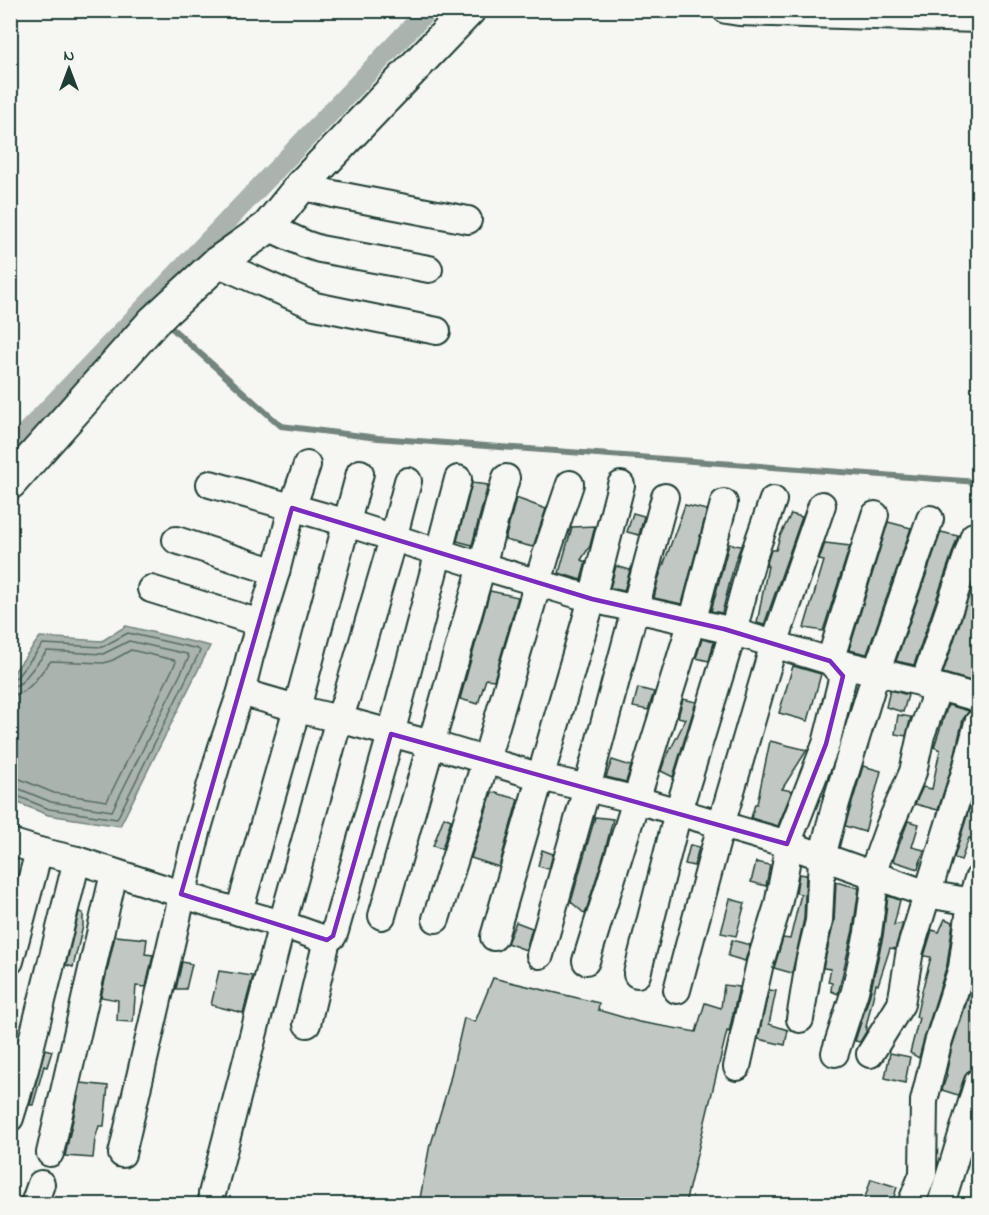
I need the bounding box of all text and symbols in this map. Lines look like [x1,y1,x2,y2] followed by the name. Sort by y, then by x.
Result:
[39,39,99,99] north arrow
[64,44,75,68] text: N

